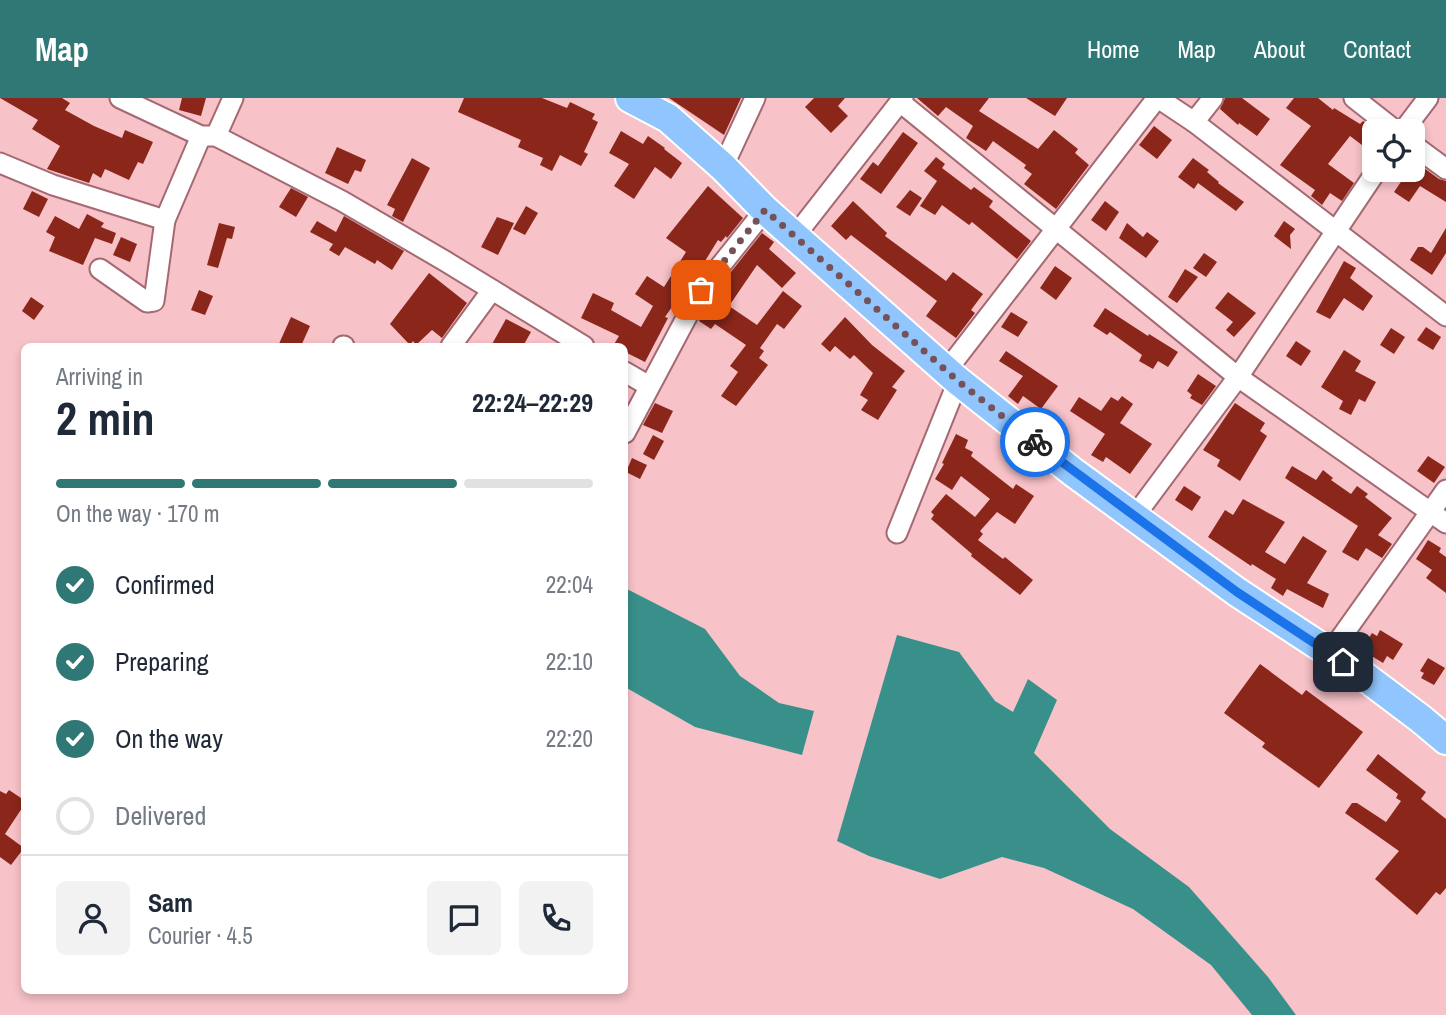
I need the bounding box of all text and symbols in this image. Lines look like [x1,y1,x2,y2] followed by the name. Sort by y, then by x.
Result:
[35,27,89,71] text: Map
[1087,33,1139,65] text: Home
[1177,33,1216,65] text: Map
[1254,33,1305,65] text: About
[1343,33,1411,65] text: Contact
[1362,119,1425,182] map controls
[1362,119,1425,182] button: locate
[671,260,731,320] pin
[682,271,720,309] icon: bag
[56,361,143,392] text: Arriving in
[472,385,593,420] text: 22:24–22:29
[56,387,155,449] text: 2 min
[1000,407,1070,477] courier
[1016,423,1054,461] icon: bike
[56,498,220,529] text: On the way · 170 m
[56,566,94,604] icon: check
[115,567,215,602] text: Confirmed
[546,569,593,600] text: 22:04
[1313,632,1373,692] pin
[56,643,94,681] icon: check
[1324,643,1362,681] icon: home
[115,644,209,679] text: Preparing
[546,646,593,677] text: 22:10
[56,720,94,758] icon: check
[115,721,223,756] text: On the way
[546,723,593,754] text: 22:20
[115,798,206,833] text: Delivered
[56,881,130,955] button: person
[427,881,501,955] button: chat
[519,881,593,955] button: phone
[148,885,193,920] text: Sam
[148,920,253,951] text: Courier · 4.5

